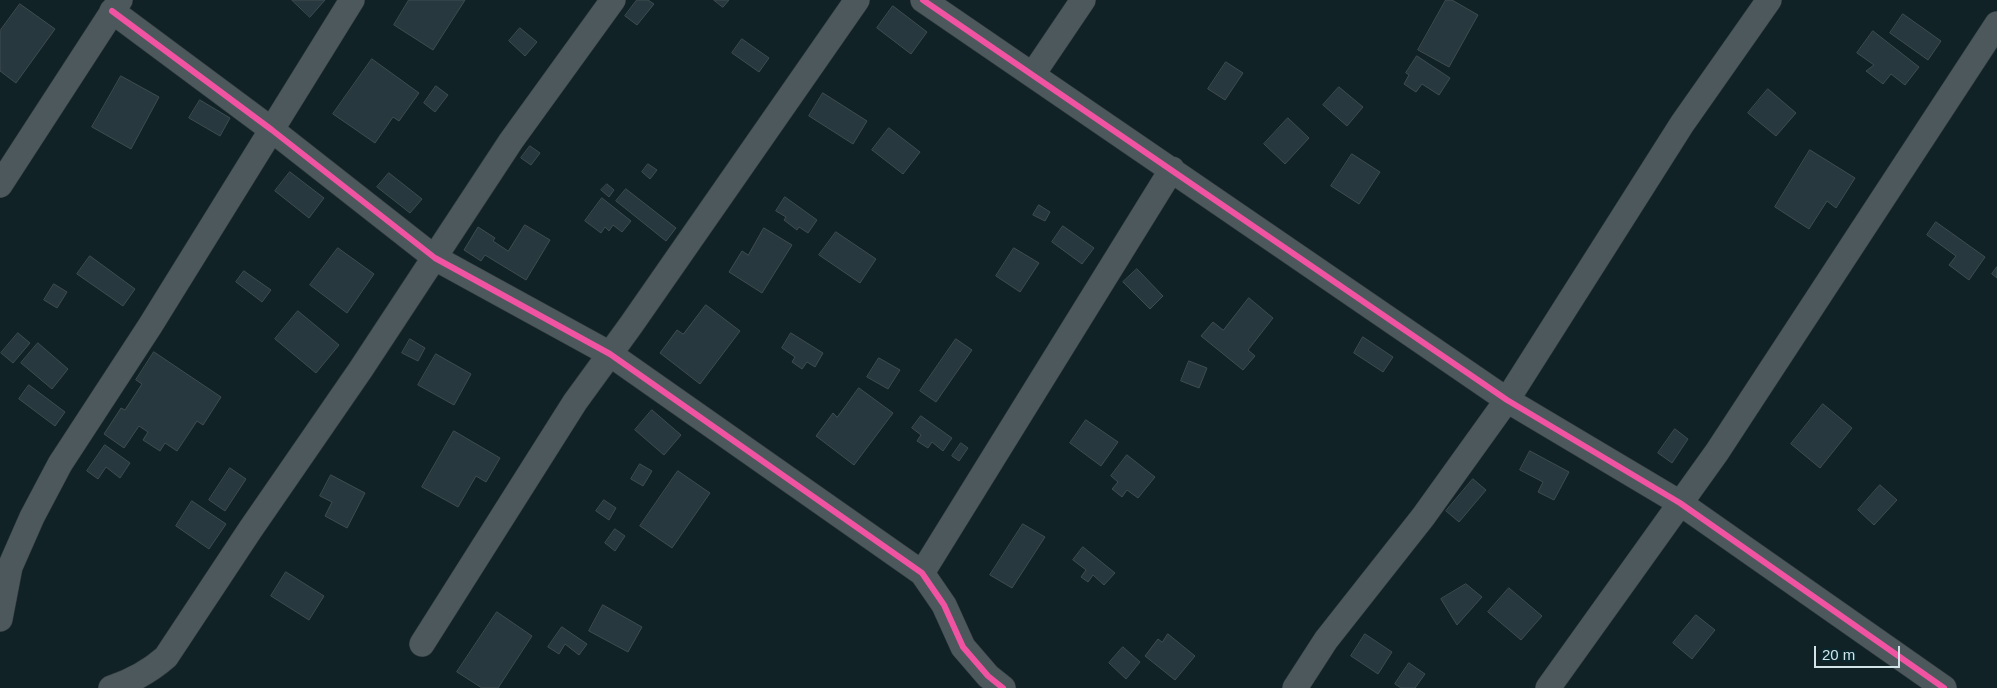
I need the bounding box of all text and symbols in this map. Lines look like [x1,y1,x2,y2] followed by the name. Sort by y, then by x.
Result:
[1817,636,1903,668] scale bar
[1822,646,1855,663] text: 20 m

